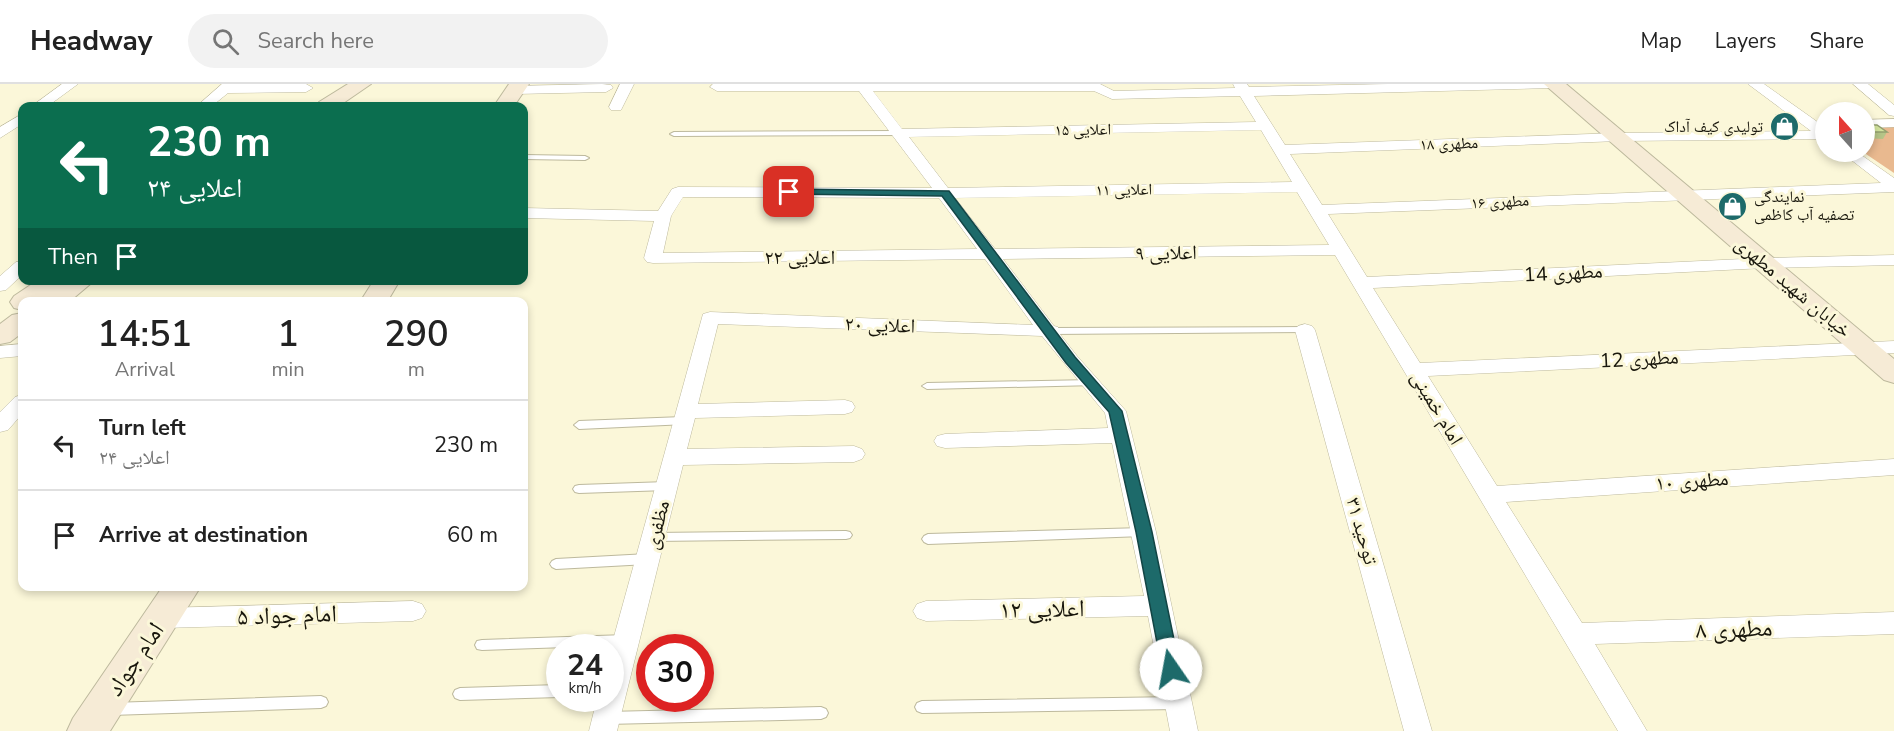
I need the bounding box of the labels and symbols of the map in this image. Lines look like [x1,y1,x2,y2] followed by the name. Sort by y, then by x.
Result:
[1815,102,1875,162] north arrow
[1768,111,1800,143] shop icon: تولیدی کیف آداک
[1664,116,1763,138] place label: تولیدی کیف آداک
[1054,119,1112,141] street label: اعلایی ۱۵
[1419,132,1479,156] street label: مطهری ۱۸
[763,166,814,217] pin
[1095,179,1153,201] street label: اعلایی ۱۱
[1754,186,1855,226] place label: نمایندگی تصفیه آب کاظمی
[1470,189,1530,215] street label: مطهری ۱۶
[1717,190,1749,222] shop icon: نمایندگی تصفیه آب کاظمی
[1729,230,1857,344] street label: خیابان شهید مطهری
[1135,239,1197,267] street label: اعلایی ۹
[765,244,835,271] street label: اعلایی ۲۲
[1523,257,1603,289] street label: مطهری 14
[844,310,916,340] street label: اعلایی ۲۰
[1599,343,1679,375] street label: مطهری 12
[1404,366,1470,450] street label: امام خمینی
[1655,465,1729,497] street label: مطهری ۱۰
[1340,494,1384,568] street label: توحید ۳۱
[638,498,676,552] street label: مظفری
[999,592,1085,626] street label: اعلایی ۱۲
[237,597,337,633] street label: امام جواد ۵
[1695,612,1773,646] street label: مطهری ۸
[99,616,171,702] street label: امام جواد
[636,634,714,712] speed limit sign: 30
[1139,637,1203,701] position arrow

